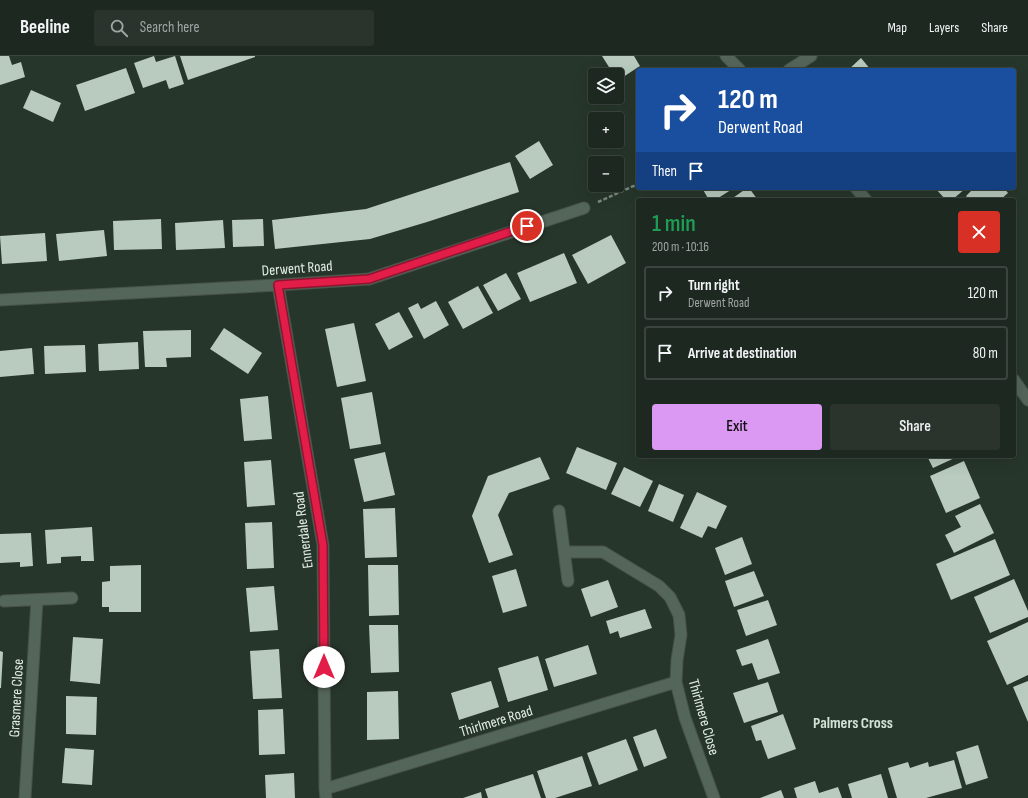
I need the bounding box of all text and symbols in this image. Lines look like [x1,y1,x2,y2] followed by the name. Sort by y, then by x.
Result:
[94,10,374,46] search box
[20,16,70,39] text: Beeline
[108,17,130,39] icon: search
[140,18,199,37] text: Search here
[887,19,907,36] text: Map
[929,19,959,36] text: Layers
[981,19,1008,36] text: Share
[588,68,624,192] map controls
[588,68,624,104] button: layers
[718,83,778,116] text: 120 m
[652,84,704,136] icon: right
[588,112,624,148] button: +
[718,117,803,138] text: Derwent Road
[588,156,624,192] button: −
[685,160,707,182] icon: arrive
[652,162,677,181] text: Then
[510,209,544,243] pin
[652,209,696,238] text: 1 min
[958,211,1000,253] button: close
[516,215,538,237] icon: arrive
[652,239,709,255] text: 200 m · 10:16
[261,257,333,280] street label: Derwent Road
[688,276,740,295] text: Turn right
[654,282,676,304] icon: right
[968,284,998,303] text: 120 m
[688,295,749,311] text: Derwent Road
[654,342,676,364] icon: arrive
[688,344,797,363] text: Arrive at destination
[973,344,998,363] text: 80 m
[652,404,822,450] button: Exit
[830,404,1000,450] button: Share
[289,490,318,569] street label: Ennerdale Road
[303,646,345,688] position arrow
[5,658,28,738] street label: Grasmere Close
[684,677,723,757] street label: Thirlmere Close
[457,701,535,742] street label: Thirlmere Road
[813,714,893,733] district label: Palmers Cross

